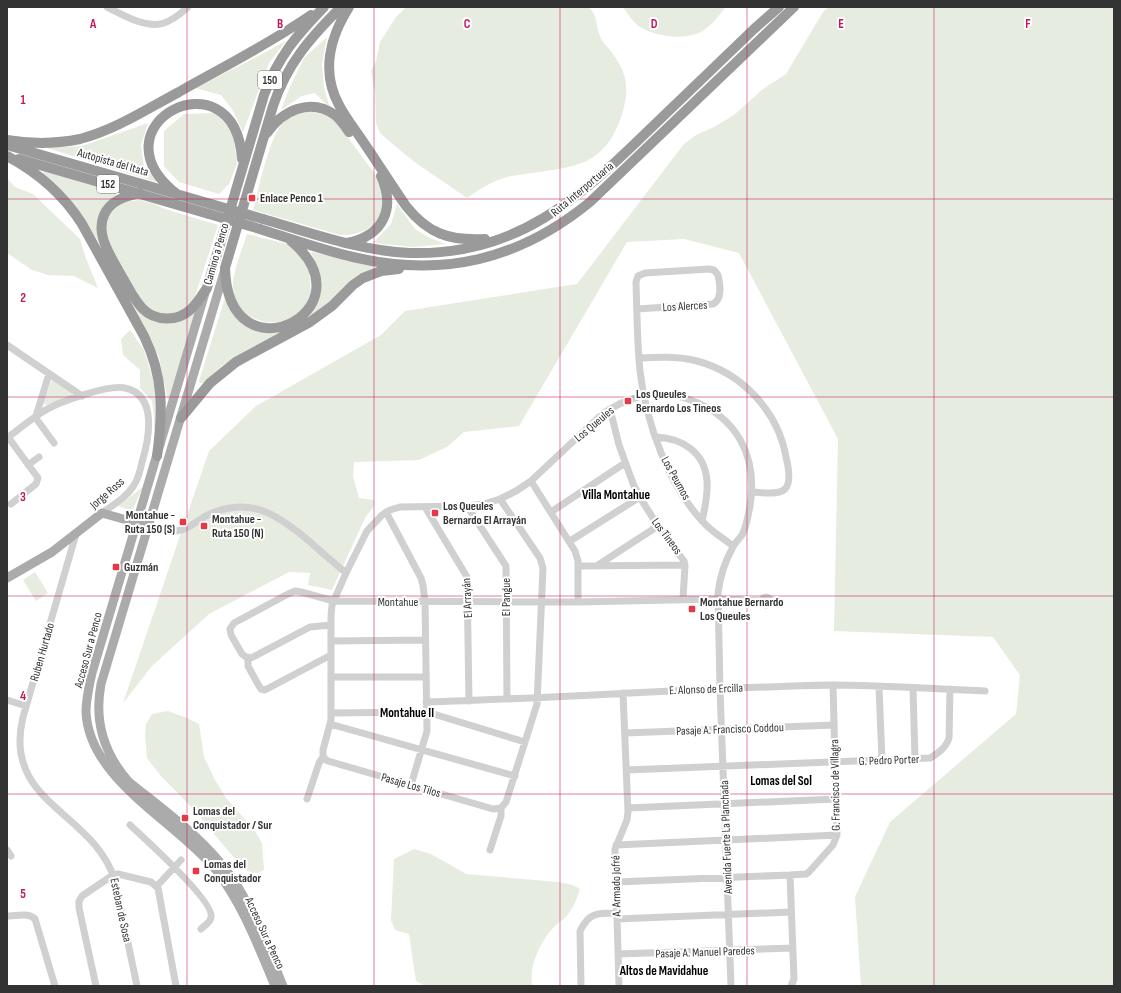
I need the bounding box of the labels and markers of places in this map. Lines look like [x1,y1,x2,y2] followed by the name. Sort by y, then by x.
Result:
[260,191,323,206] place label: Enlace Penco 1
[247,193,257,203] marker: Enlace Penco 1
[636,387,721,416] place label: Los Queules Bernardo Los Tineos
[623,396,633,406] marker: Los Queules Bernardo Los Tineos
[443,499,526,528] place label: Los Queules Bernardo El Arrayán
[125,508,175,537] place label: Montahue - Ruta 150 (S)
[430,508,440,518] marker: Los Queules Bernardo El Arrayán
[212,512,264,541] place label: Montahue - Ruta 150 (N)
[178,517,188,527] marker: Montahue - Ruta 150 (S)
[199,521,209,531] marker: Montahue - Ruta 150 (N)
[124,560,158,575] place label: Guzmán
[111,562,121,572] marker: Guzmán
[700,595,783,624] place label: Montahue Bernardo Los Queules
[687,604,697,614] marker: Montahue Bernardo Los Queules
[193,804,273,833] place label: Lomas del Conquistador / Sur
[180,813,190,823] marker: Lomas del Conquistador / Sur
[204,857,261,886] place label: Lomas del Conquistador
[191,866,201,876] marker: Lomas del Conquistador

